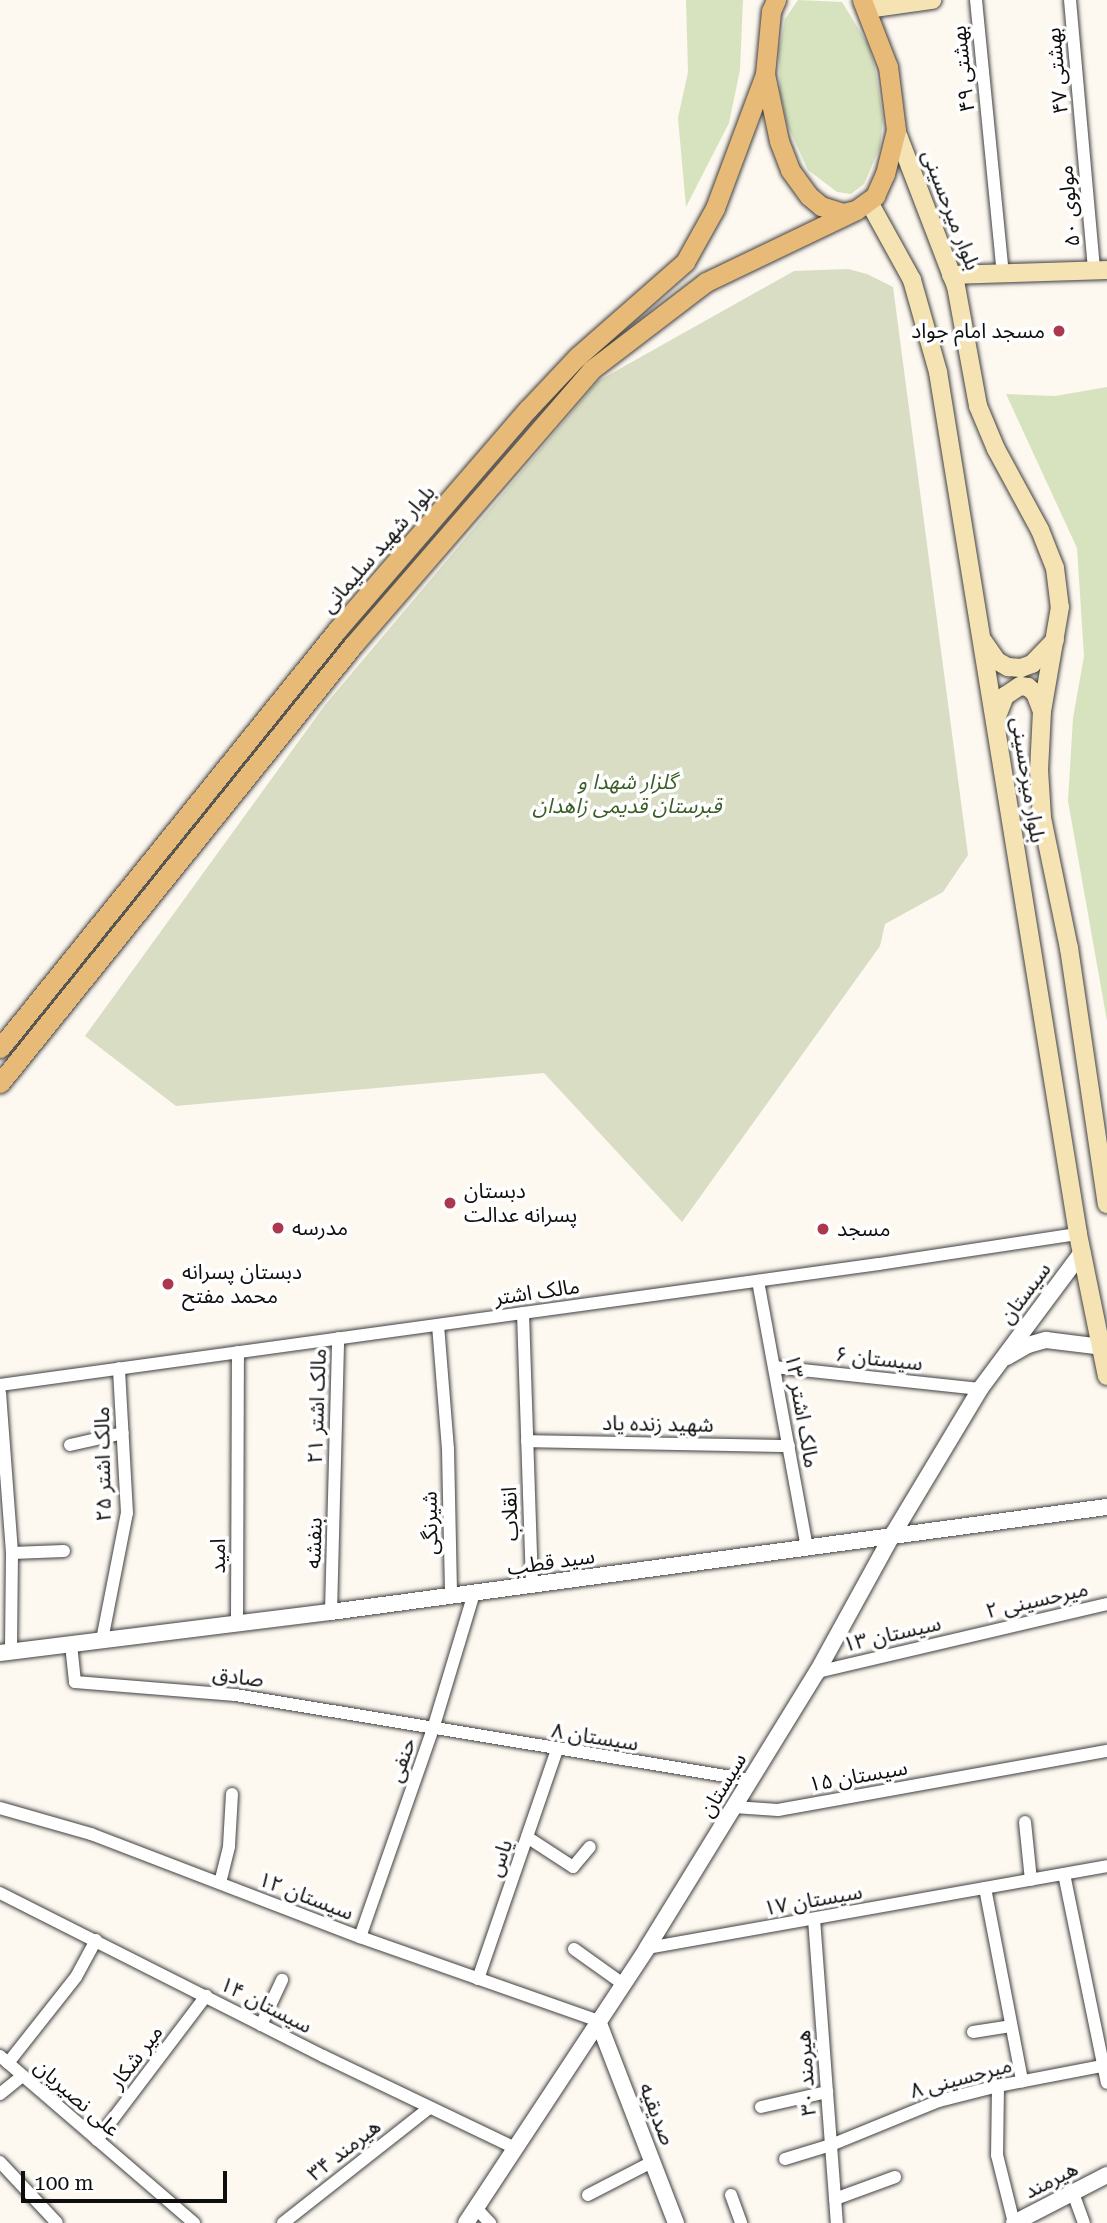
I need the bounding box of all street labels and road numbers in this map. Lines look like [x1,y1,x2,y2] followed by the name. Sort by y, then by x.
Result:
[946,25,980,113] street label: بهشتی ۴۹
[1041,27,1073,115] street label: بهشتی ۴۷
[916,146,986,274] street label: بلوار میرحسینی
[1053,164,1085,248] street label: مولوی ۵۰
[316,480,440,618] street label: بلوار شهید سلیمانی
[1006,715,1050,845] street label: بلوار میرحسینی
[994,1257,1056,1329] street label: سیستان
[493,1274,581,1310] street label: مالک اشتر
[834,1342,924,1376] street label: سیستان ۶
[302,1348,332,1464] street label: مالک اشتر ۲۱
[780,1352,824,1470] street label: مالک اشتر ۱۳
[89,1406,117,1522] street label: مالک اشتر ۲۵
[602,1410,714,1438] street label: شهید زنده یاد
[496,1486,524,1542] street label: انقلاب
[417,1491,443,1555] street label: شیرنگی
[301,1517,327,1569] street label: بنفشه
[205,1538,231,1574] street label: امید
[506,1543,596,1581] street label: سید قطب
[983,1576,1091,1624] street label: میرحسینی ۲
[841,1610,943,1658] street label: سیستان ۱۳
[211,1661,265,1693] street label: صادق
[550,1718,640,1756] street label: سیستان ۸
[383,1734,421,1786] street label: حنفی
[694,1748,752,1822] street label: سیستان
[807,1755,909,1797] street label: سیستان ۱۵
[482,1836,518,1880] street label: یاس
[255,1866,357,1926] street label: سیستان ۱۲
[762,1879,864,1921] street label: سیستان ۱۷
[216,1971,316,2039] street label: سیستان ۱۴
[104,2020,168,2094] street label: میر شکار
[790,2029,822,2117] street label: هیرمند ۳۰
[907,2052,1015,2104] street label: میرحسینی ۸
[29,2054,125,2142] street label: علی نصیریان
[634,2079,680,2149] street label: صدیقیه
[302,2114,386,2186] street label: هیرمند ۳۴
[1020,2156,1082,2204] street label: هیرمند

